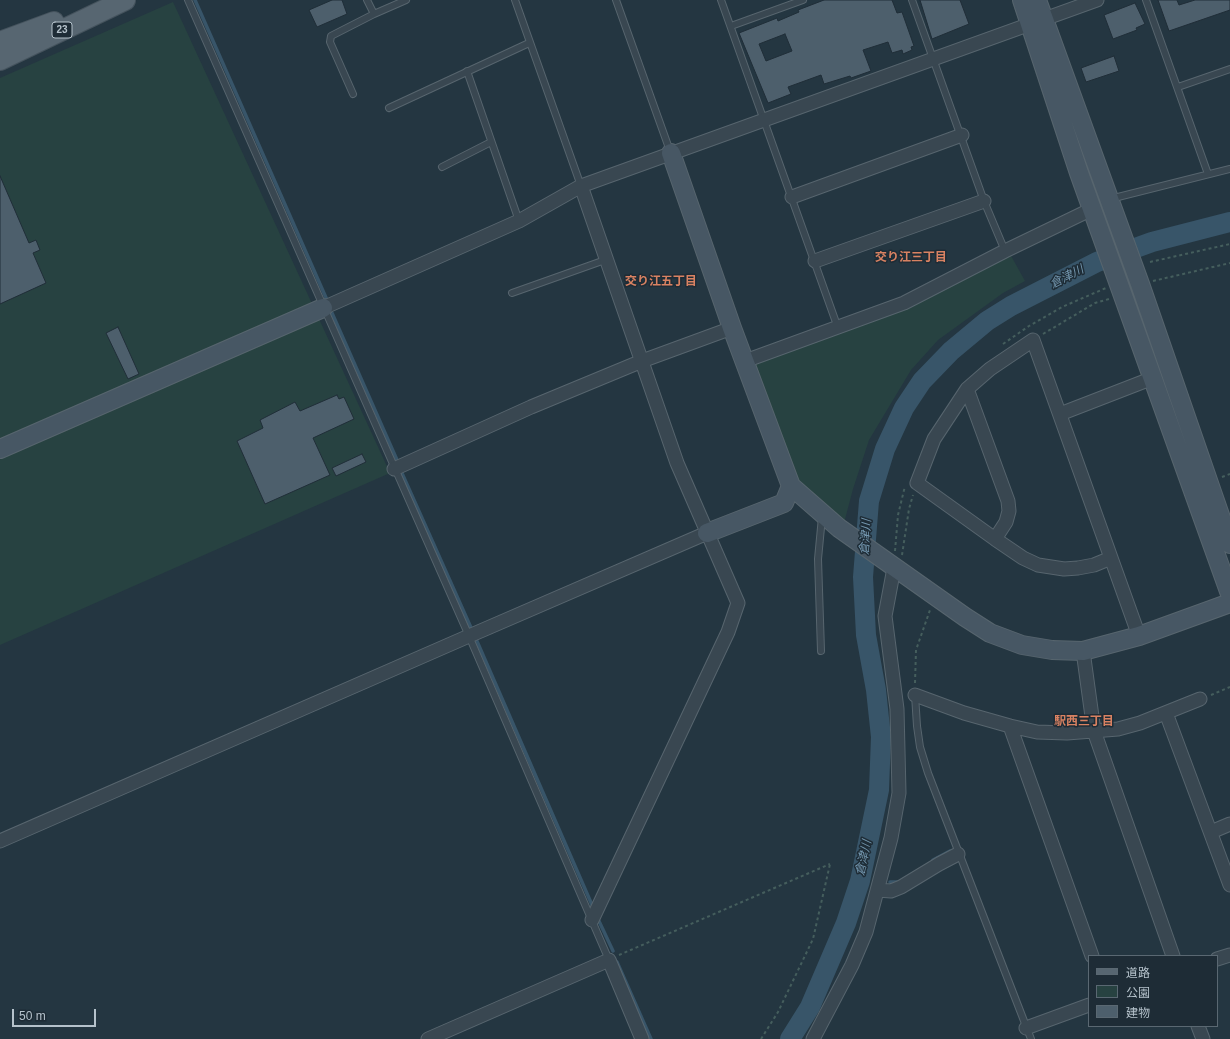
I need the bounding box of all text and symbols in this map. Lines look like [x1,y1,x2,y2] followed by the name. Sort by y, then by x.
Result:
[52,22,72,38] road number: 23
[875,251,947,265] district label: 交り江三丁目
[1048,262,1086,292] water label: 倉津川
[625,275,697,289] district label: 交り江五丁目
[858,519,874,555] water label: 倉津川
[1054,715,1114,729] district label: 駅西三丁目
[853,839,875,877] water label: 倉津川
[1088,955,1218,1027] legend
[1126,966,1150,980] text: 道路
[1126,986,1150,1000] text: 公園
[14,1001,98,1027] scale bar
[1126,1006,1150,1020] text: 建物
[19,1009,46,1023] text: 50 m

